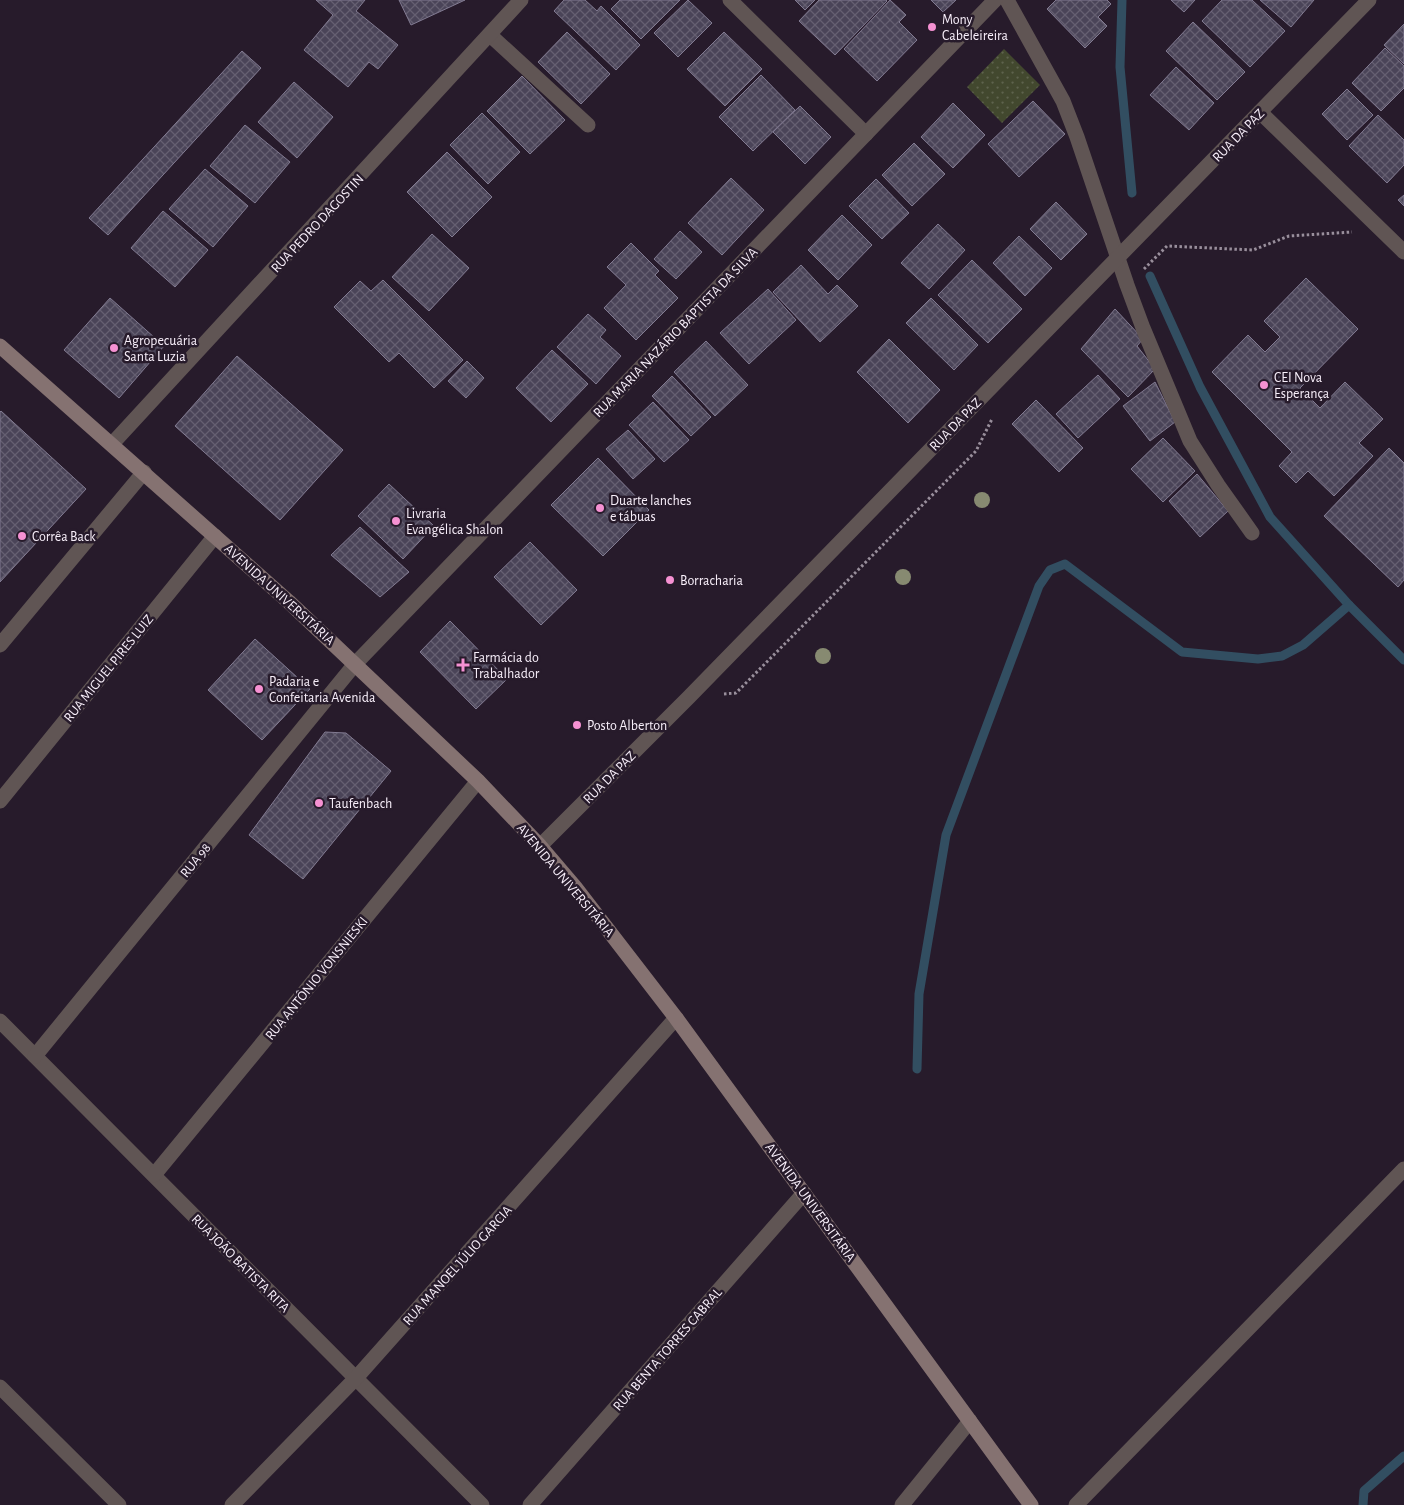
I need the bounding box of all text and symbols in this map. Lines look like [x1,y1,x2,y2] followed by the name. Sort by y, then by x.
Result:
[942,13,1008,43] place label: Mony Cabeleireira
[926,21,938,33] marker: Mony Cabeleireira
[1210,106,1267,165] street label: RUA DA PAZ
[269,172,367,276] street label: RUA PEDRO DAGOSTIN
[589,243,761,420] street label: RUA MARIA NAZÁRIO BAPTISTA DA SILVA
[124,334,198,364] place label: Agropecuária Santa Luzia
[108,342,120,354] marker: Agropecuária Santa Luzia
[1274,371,1330,401] place label: CEI Nova Esperança
[1258,379,1270,391] marker: CEI Nova Esperança
[927,395,984,454] street label: RUA DA PAZ
[610,494,691,524] place label: Duarte lanches e tábuas
[594,502,606,514] marker: Duarte lanches e tábuas
[406,507,503,537] place label: Livraria Evangélica Shalon
[390,515,402,527] marker: Livraria Evangélica Shalon
[16,530,28,542] marker: Corrêa Back
[32,530,96,544] place label: Corrêa Back
[221,539,339,648] street label: AVENIDA UNIVERSITÁRIA
[664,574,676,586] marker: Borracharia
[680,574,743,588] place label: Borracharia
[61,612,156,725] street label: RUA MIGUEL PIRES LUIZ
[473,651,540,681] place label: Farmácia do Trabalhador
[457,659,469,671] marker: Farmácia do Trabalhador
[269,675,376,705] place label: Padaria e Confeitaria Avenida
[253,683,265,695] marker: Padaria e Confeitaria Avenida
[571,719,583,731] marker: Posto Alberton
[587,719,667,733] place label: Posto Alberton
[581,749,639,807] street label: RUA DA PAZ
[313,797,325,809] marker: Taufenbach
[329,797,392,811] place label: Taufenbach
[514,819,619,940] street label: AVENIDA UNIVERSITÁRIA
[178,841,214,880] street label: RUA 98
[261,913,371,1043] street label: RUA ANTÔNIO VONSNIESKI
[762,1139,860,1265] street label: AVENIDA UNIVERSITÁRIA
[398,1201,515,1328] street label: RUA MANOEL JÚLIO GARCIA
[189,1211,293,1315] street label: RUA JOÃO BATISTA RITA
[611,1285,725,1414] street label: RUA BENTA TORRES CABRAL

